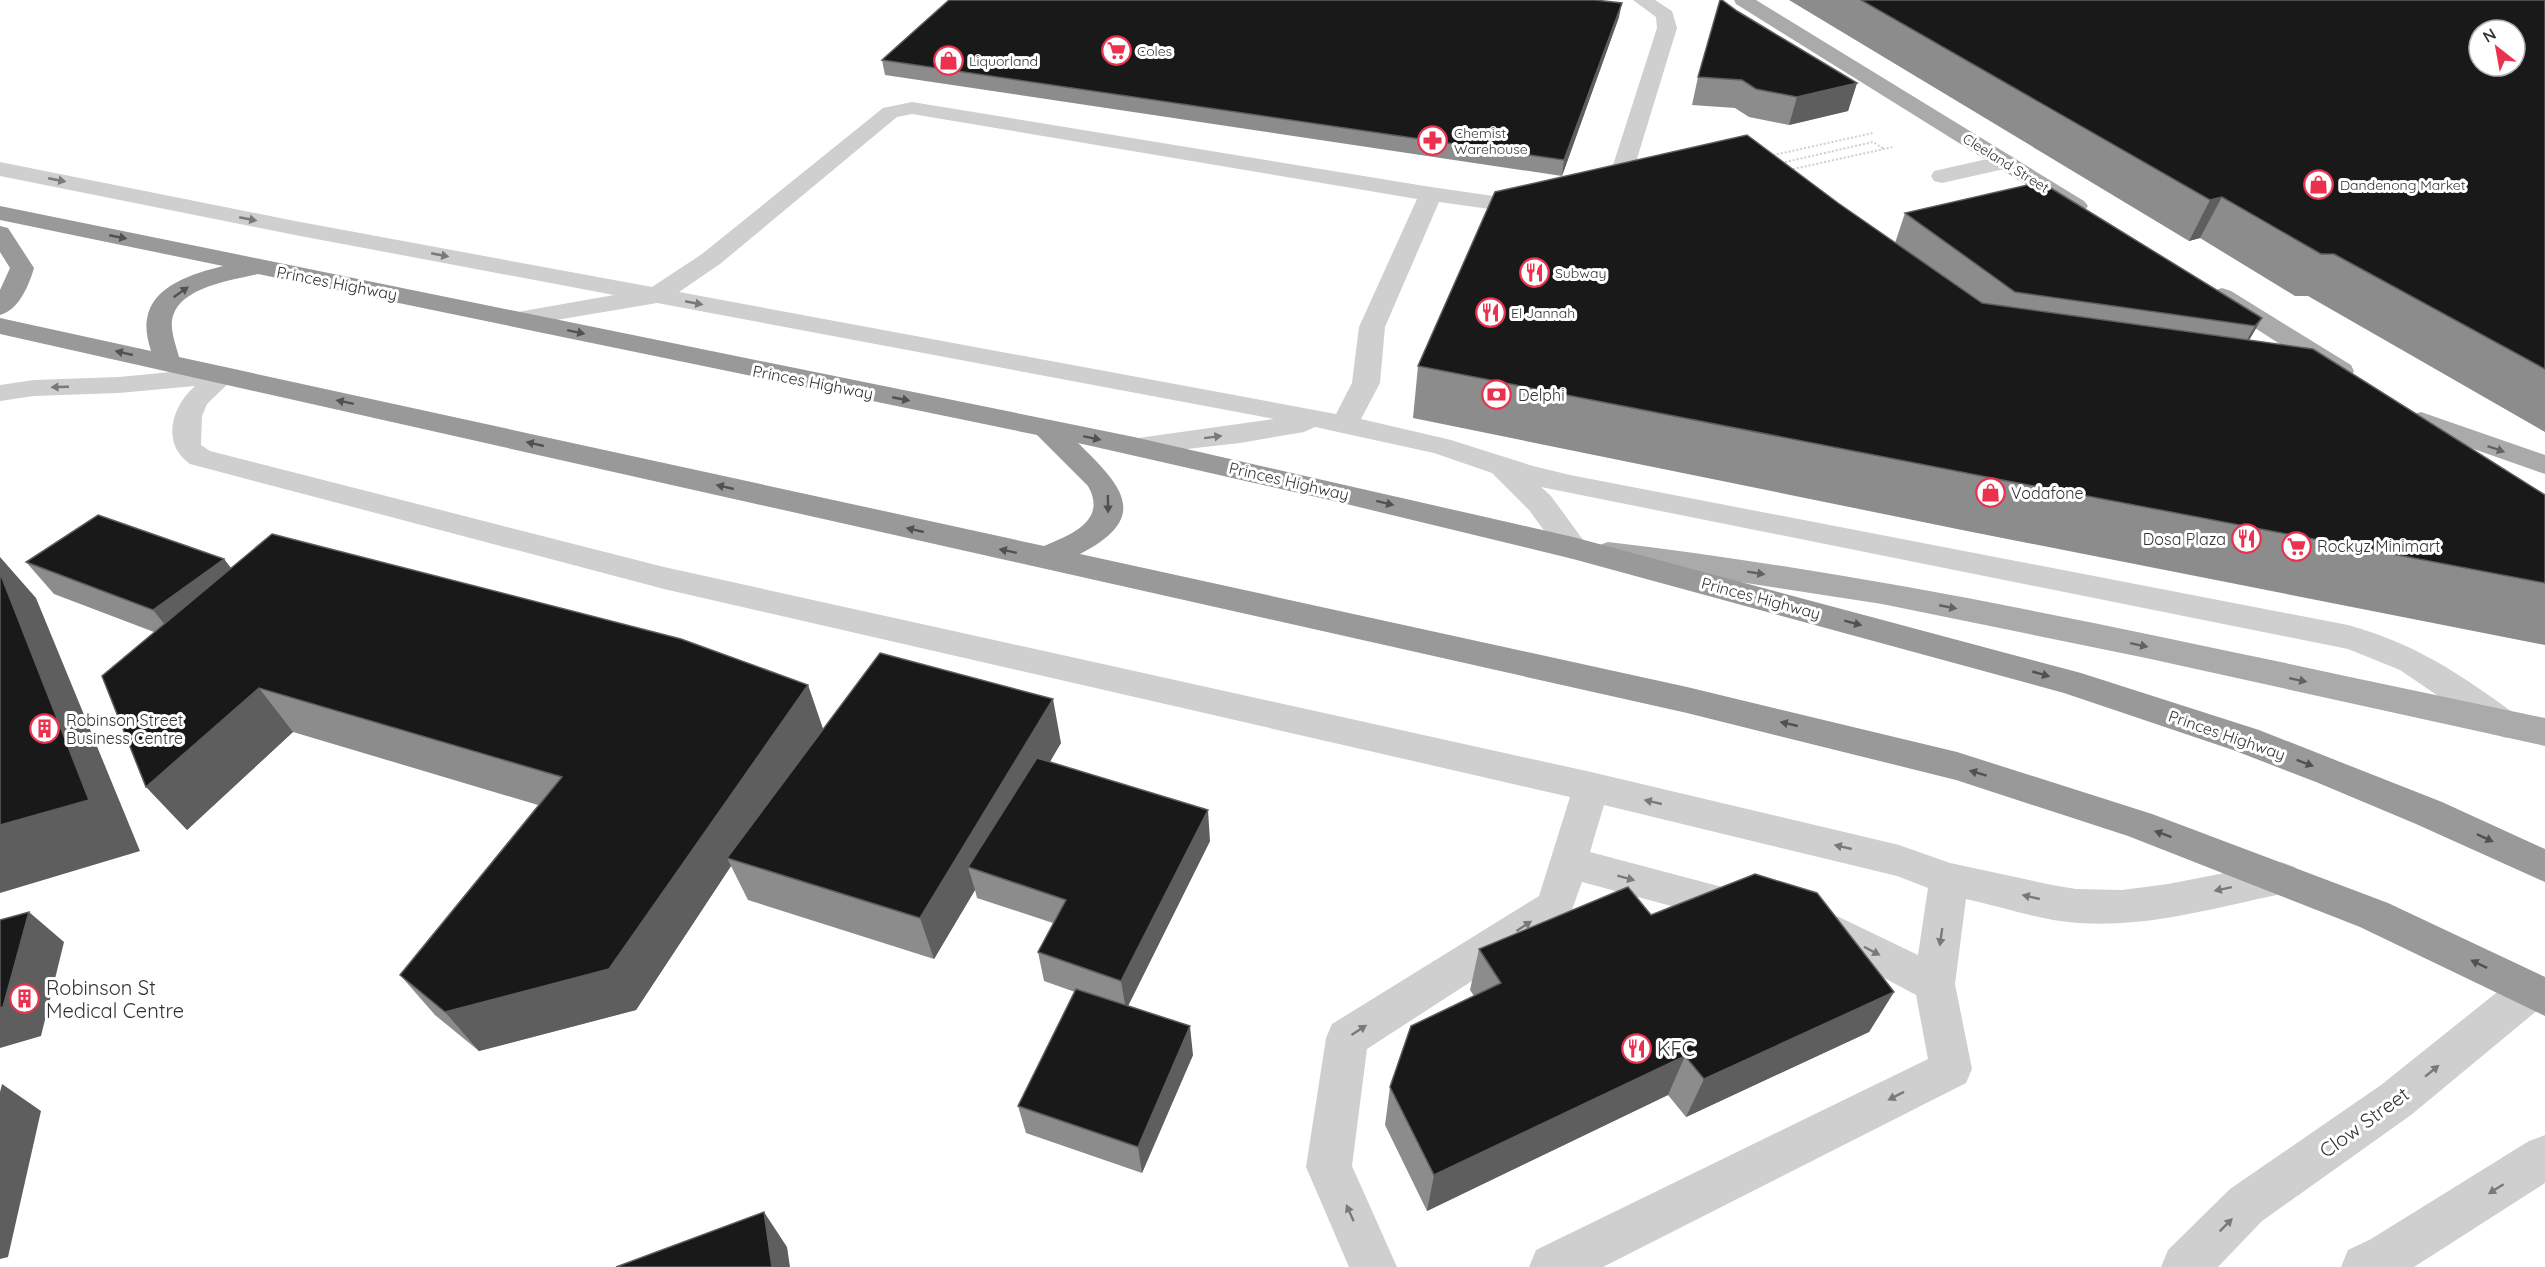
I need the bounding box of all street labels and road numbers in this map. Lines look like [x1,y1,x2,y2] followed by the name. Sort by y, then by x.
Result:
[1960,129,2053,197] street label: Cleeland Street
[275,261,399,305] street label: Princes Highway
[751,360,875,404] street label: Princes Highway
[1227,457,1351,505] street label: Princes Highway
[1699,572,1823,624] street label: Princes Highway
[2166,706,2288,764] street label: Princes Highway
[2314,1081,2414,1163] street label: Clow Street

